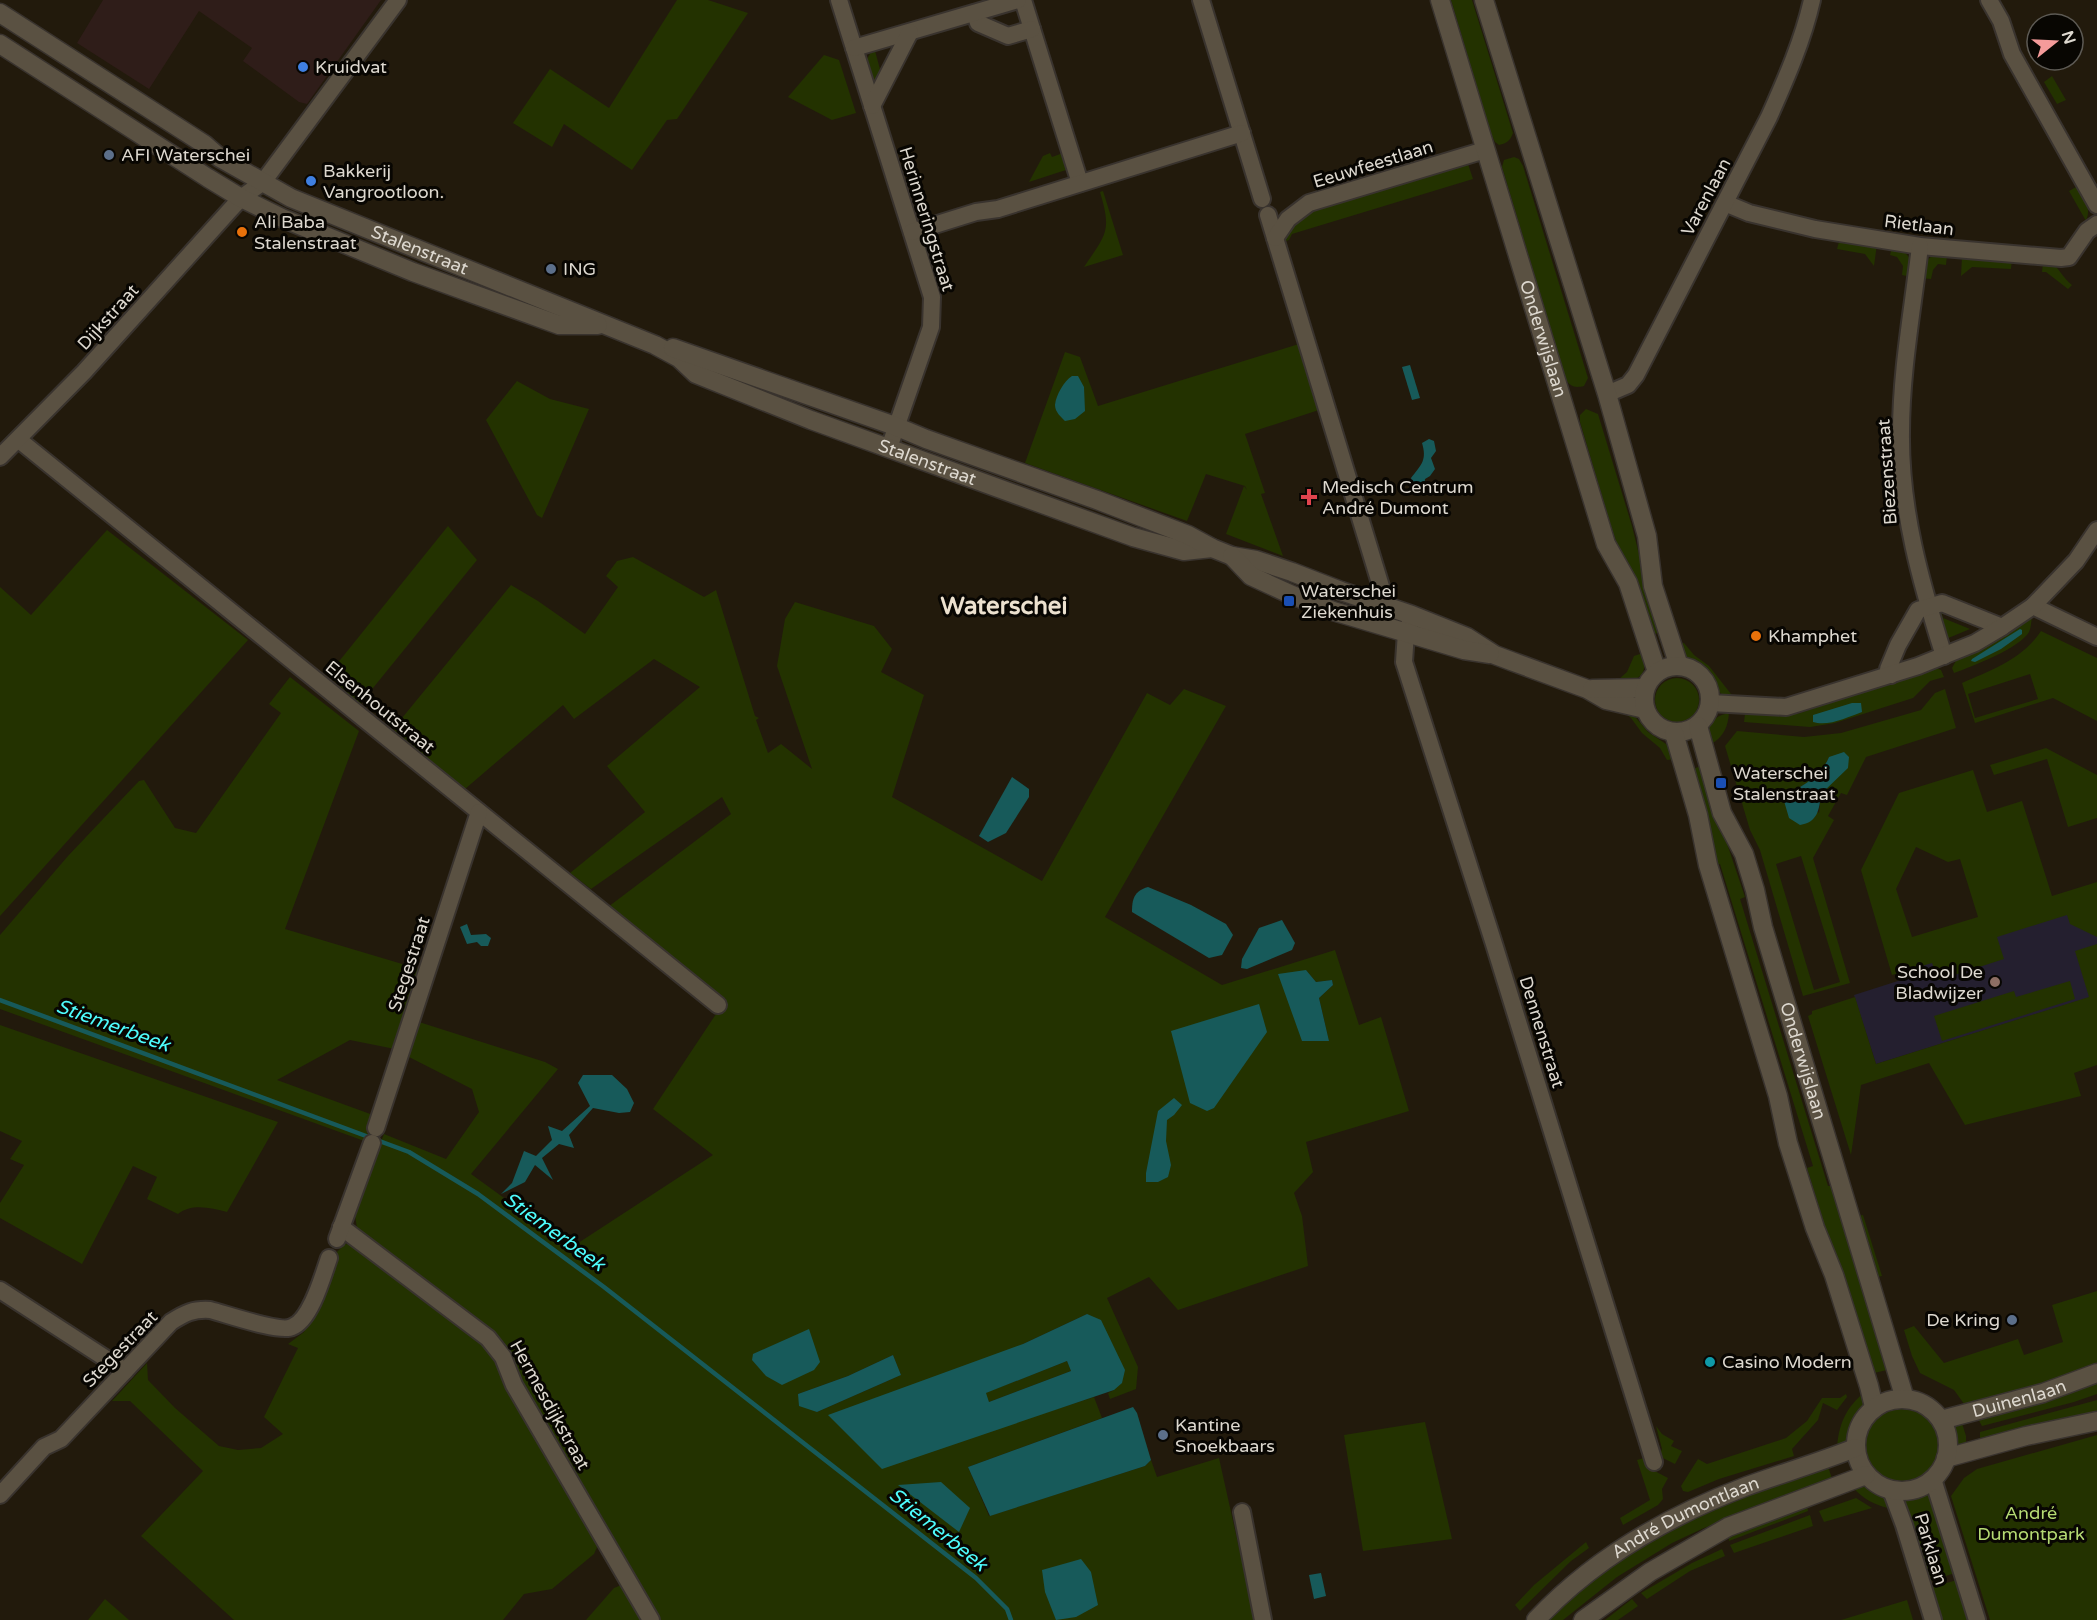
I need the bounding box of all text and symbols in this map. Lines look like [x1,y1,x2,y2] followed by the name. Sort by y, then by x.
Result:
[2025,12,2085,72] north arrow
[2057,28,2080,47] text: N
[315,56,387,78] place label: Kruidvat
[296,60,310,74] marker: Kruidvat
[1310,135,1436,193] street label: Eeuwfeestlaan
[121,144,250,166] place label: AFI Waterschei
[895,144,959,294] street label: Herinneringstraat
[102,148,116,162] marker: AFI Waterschei
[1676,154,1736,240] street label: Varenlaan
[323,160,444,203] place label: Bakkerij Vangrootloon.
[304,174,318,188] marker: Bakkerij Vangrootloon.
[1883,210,1955,240] street label: Rietlaan
[254,211,357,254] place label: Ali Baba Stalenstraat
[368,221,472,279] street label: Stalenstraat
[235,225,249,239] marker: Ali Baba Stalenstraat
[563,258,596,280] place label: ING
[544,262,558,276] marker: ING
[1515,277,1572,400] street label: Onderwijslaan
[73,279,143,355] street label: Dijkstraat
[1872,418,1902,526] street label: Biezenstraat
[875,434,979,490] street label: Stalenstraat
[1322,476,1473,519] place label: Medisch Centrum André Dumont
[1300,488,1318,506] marker: Medisch Centrum André Dumont
[1301,580,1396,623] place label: Waterschei Ziekenhuis
[941,592,1067,621] district label: Waterschei
[1282,594,1296,608] marker: Waterschei Ziekenhuis
[1768,625,1857,647] place label: Khamphet
[1749,629,1763,643] marker: Khamphet
[321,656,439,758] street label: Elsenhoutstraat
[1733,762,1836,805] place label: Waterschei Stalenstraat
[1714,776,1728,790] marker: Waterschei Stalenstraat
[383,914,435,1014] street label: Stegestraat
[1895,961,1983,1004] place label: School De Bladwijzer
[1515,973,1569,1091] street label: Dennenstraat
[1988,975,2002,989] marker: School De Bladwijzer
[53,994,175,1058] water label: Stiemerbeek
[1775,999,1831,1122] street label: Onderwijslaan
[499,1187,611,1278] water label: Stiemerbeek
[78,1306,162,1392] street label: Stegestraat
[1926,1309,2000,1331] place label: De Kring
[2005,1313,2019,1327] marker: De Kring
[505,1336,595,1474] street label: Hermesdijkstraat
[1722,1351,1852,1373] place label: Casino Modern
[1703,1355,1717,1369] marker: Casino Modern
[1970,1374,2069,1422] street label: Duinenlaan
[1175,1414,1275,1457] place label: Kantine Snoekbaars
[1156,1428,1170,1442] marker: Kantine Snoekbaars
[1607,1472,1762,1563] street label: André Dumontlaan
[884,1483,994,1578] water label: Stiemerbeek
[1977,1502,2085,1545] park label: André Dumontpark
[1910,1510,1952,1588] street label: Parklaan

